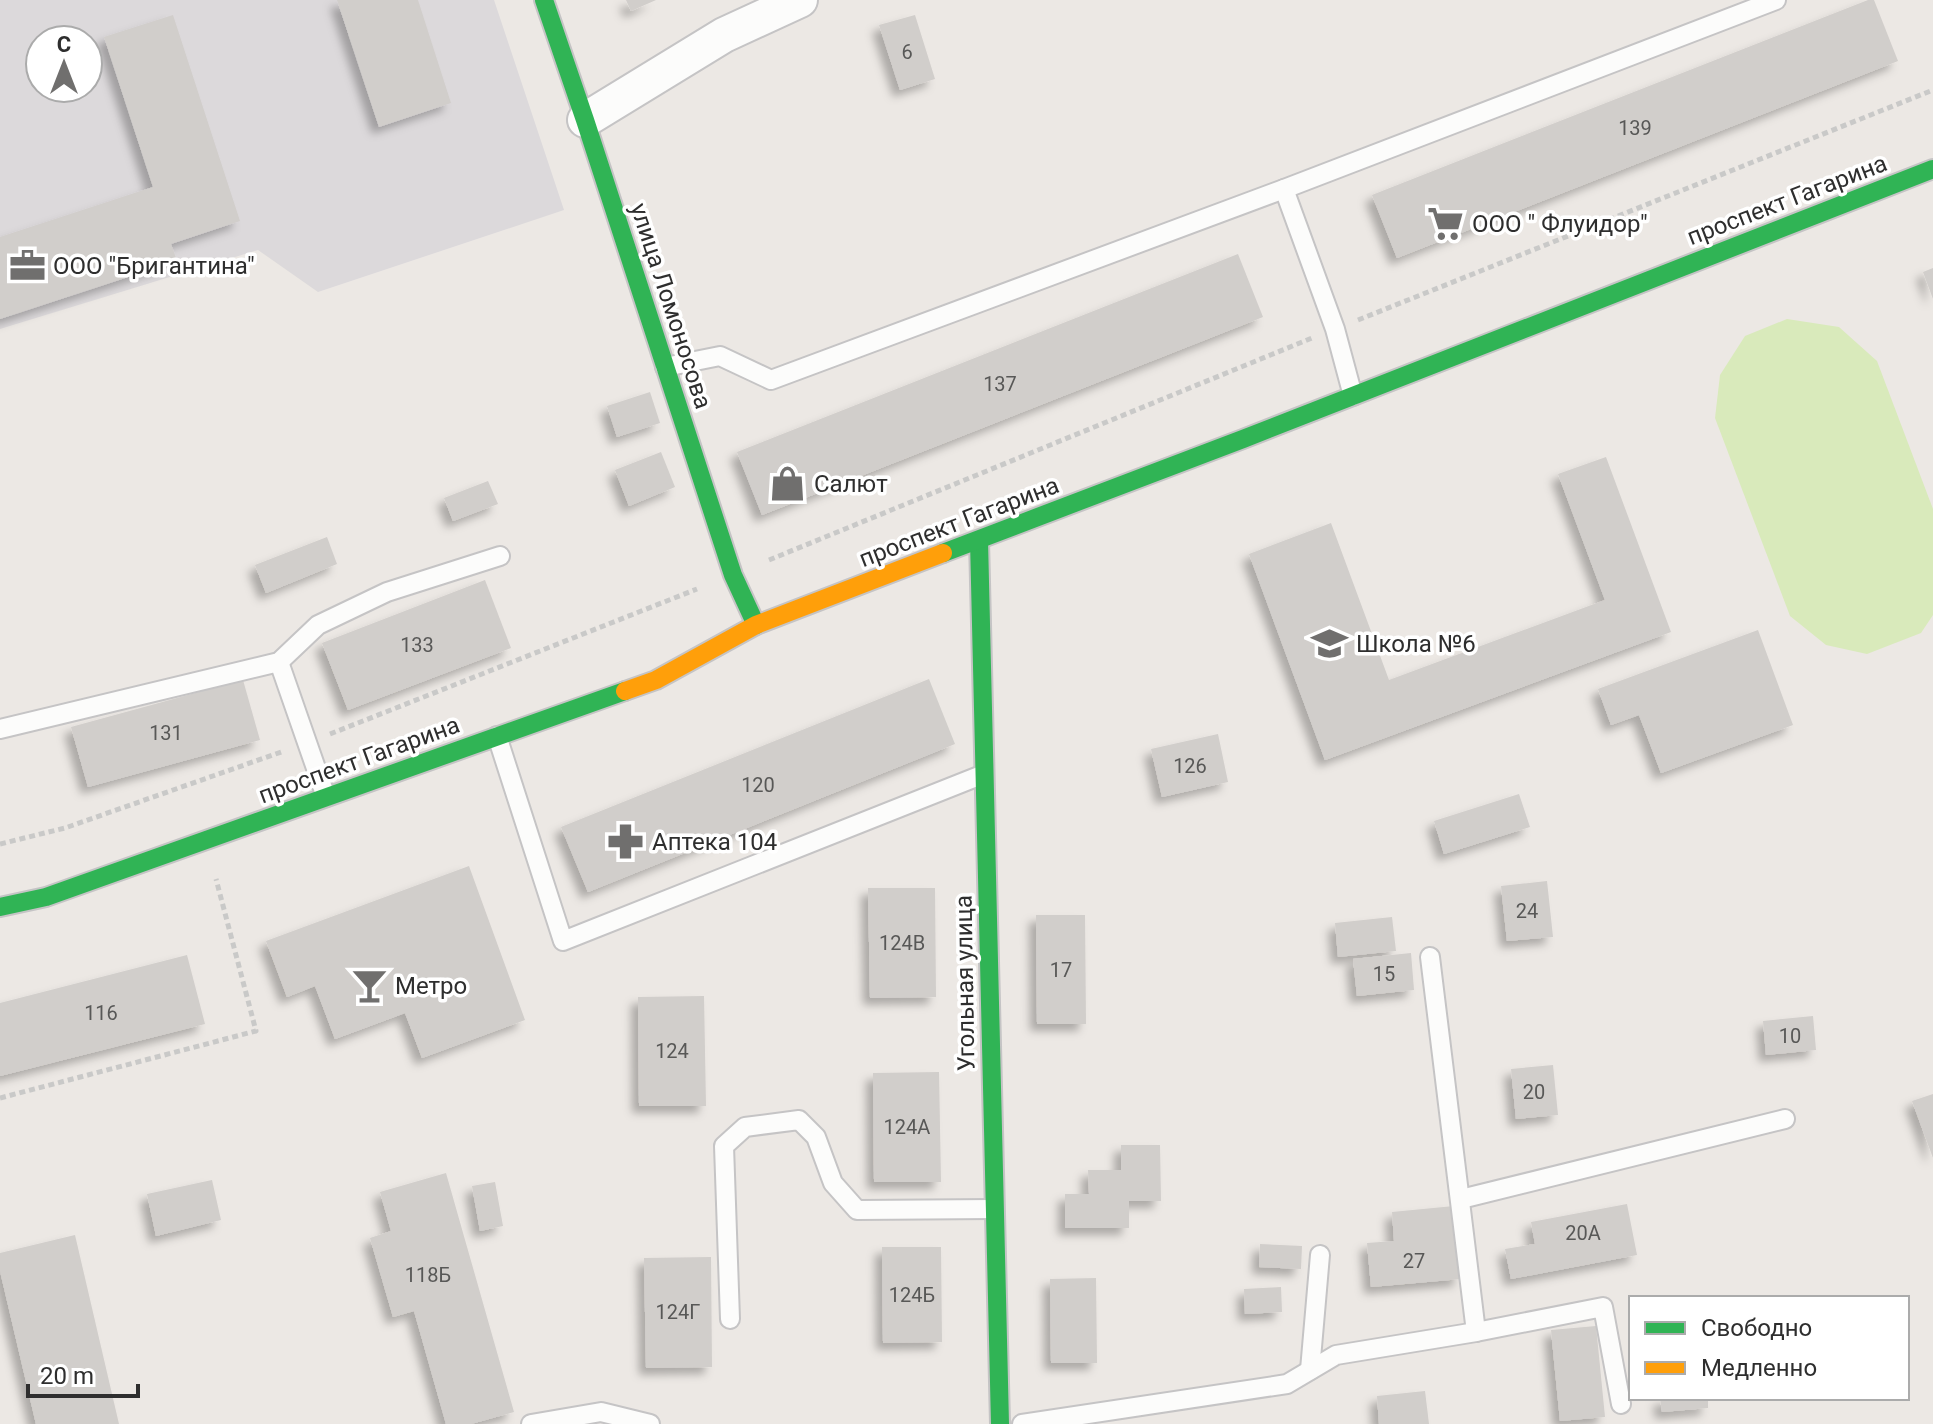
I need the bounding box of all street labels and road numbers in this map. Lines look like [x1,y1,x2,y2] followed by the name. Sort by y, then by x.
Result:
[1683,149,1891,251] street label: проспект Гагарина
[625,200,717,412] street label: улица Ломоносова
[855,471,1063,573] street label: проспект Гагарина
[255,711,463,809] street label: проспект Гагарина
[949,895,981,1071] street label: Угольная улица

